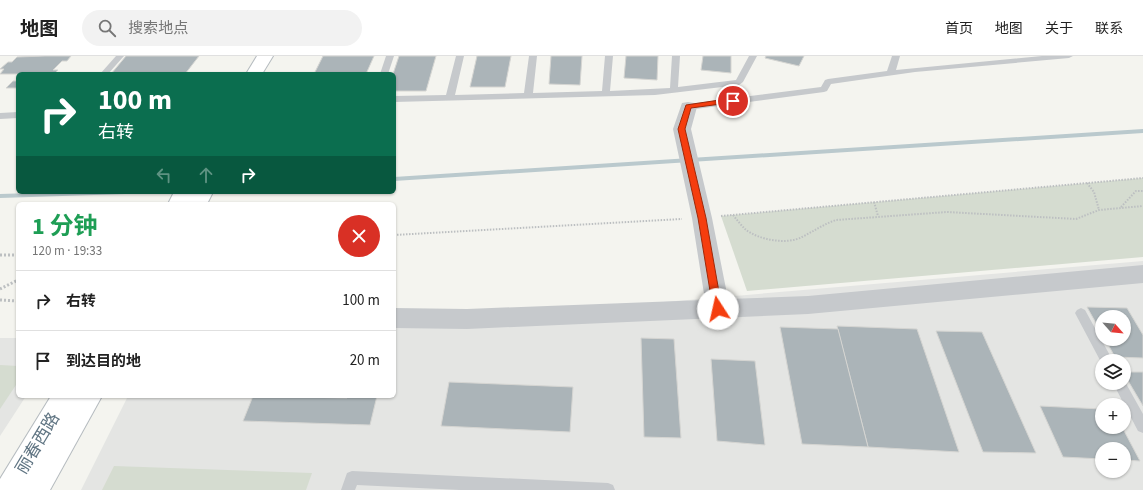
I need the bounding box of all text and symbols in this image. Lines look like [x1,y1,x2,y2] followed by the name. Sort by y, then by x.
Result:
[82,10,362,46] search box
[20,16,58,43] text: 地图
[96,17,118,39] icon: search
[128,18,188,39] text: 搜索地点
[945,19,973,39] text: 首页
[995,19,1023,39] text: 地图
[1045,19,1073,39] text: 关于
[1095,19,1123,39] text: 联系
[98,80,172,120] text: 100 m
[716,84,750,118] pin
[32,88,84,140] icon: right
[722,90,744,112] icon: arrive
[98,120,134,145] text: 右转
[153,164,175,186] icon: left
[195,164,217,186] icon: ahead
[237,164,259,186] icon: right
[32,209,97,244] text: 1 分钟
[338,215,380,257] button: close
[32,242,102,260] text: 120 m · 19:33
[697,288,739,330] position arrow
[32,290,54,312] icon: right
[342,290,380,311] text: 100 m
[66,291,96,312] text: 右转
[1095,310,1131,346] north arrow
[1095,310,1131,478] map controls
[32,350,54,372] icon: arrive
[350,350,380,371] text: 20 m
[66,351,141,372] text: 到达目的地
[1095,354,1131,390] button: layers
[1095,398,1131,434] button: +
[10,408,66,479] street label: 丽春西路
[1095,442,1131,478] button: −

